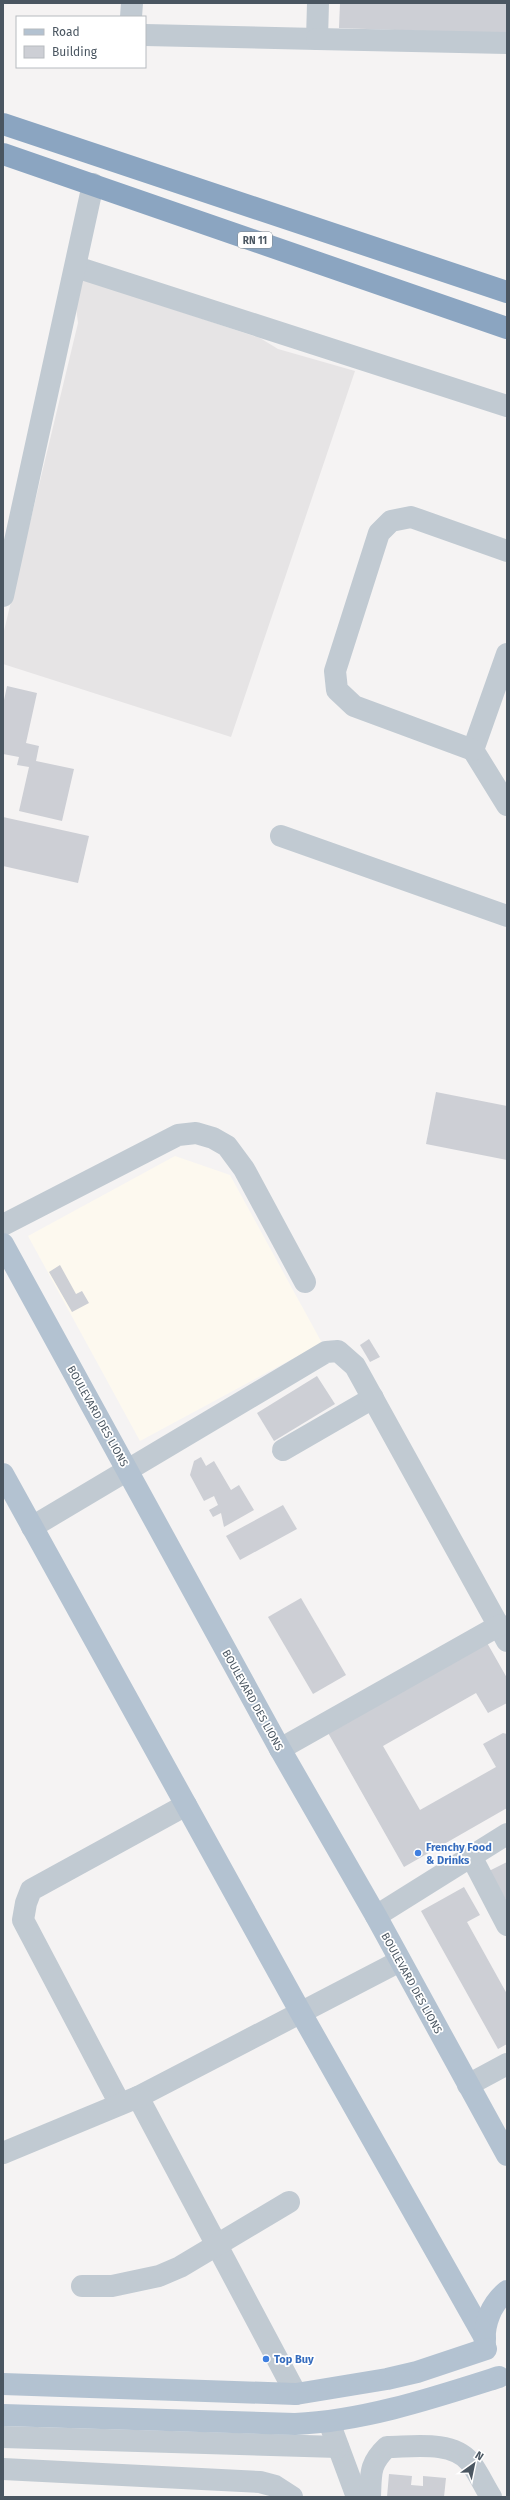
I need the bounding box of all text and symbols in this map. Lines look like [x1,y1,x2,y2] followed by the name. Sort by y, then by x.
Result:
[16,16,146,68] legend
[52,25,80,39] text: Road
[52,45,98,59] text: Building
[238,232,272,248] road number: RN 11
[64,1363,131,1469] street label: BOULEVARD DES LIONS
[219,1647,286,1753] street label: BOULEVARD DES LIONS
[426,1841,492,1867] place label: Frenchy Food & Drinks
[413,1848,423,1858] marker: Frenchy Food & Drinks
[378,1930,445,2036] street label: BOULEVARD DES LIONS
[274,2353,314,2366] place label: Top Buy
[261,2354,271,2364] marker: Top Buy
[454,2444,494,2484] north arrow
[473,2449,486,2463] text: N

